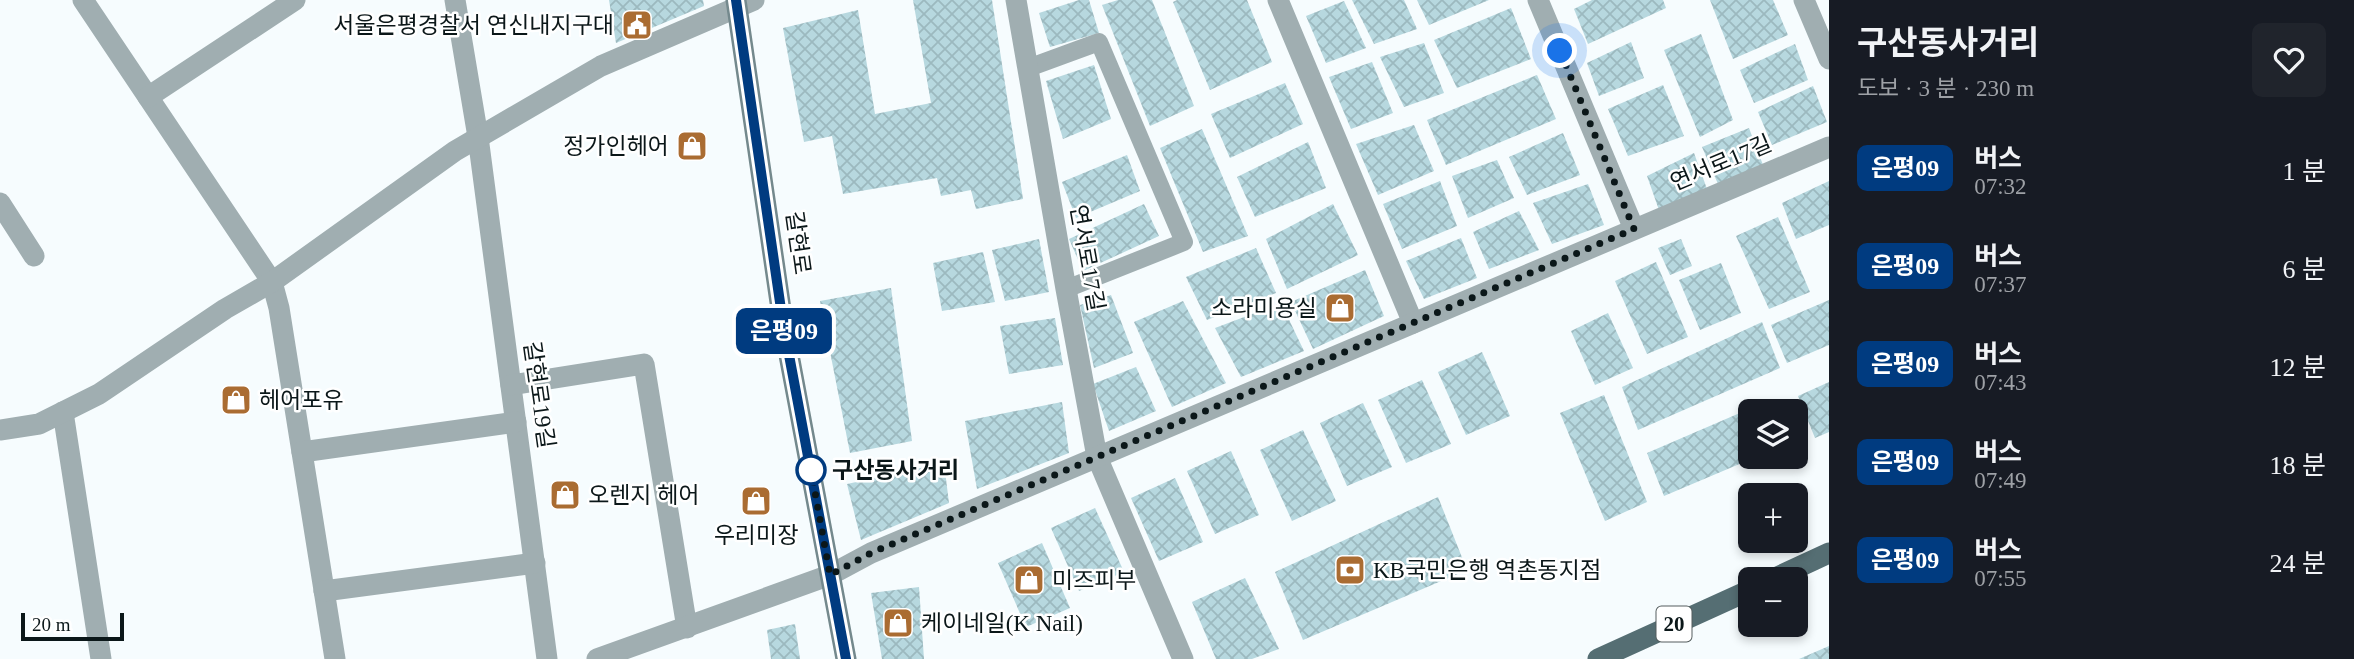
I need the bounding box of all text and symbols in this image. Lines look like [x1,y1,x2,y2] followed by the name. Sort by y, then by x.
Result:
[620,8,654,42] public building icon: 서울은평경찰서 연신내지구대
[333,13,614,38] place label: 서울은평경찰서 연신내지구대
[2252,23,2326,97] button: heart
[1857,25,2039,61] text: 구산동사거리
[1542,33,1577,68] your location
[1857,76,2034,101] text: 도보 · 3 분 · 230 m
[675,129,709,163] shop icon: 정가인헤어
[1667,130,1775,196] street label: 연서로17길
[563,134,669,159] place label: 정가인헤어
[1974,144,2022,173] text: 버스
[1871,155,1939,181] text: 은평09
[2283,157,2326,186] text: 1 분
[1974,174,2027,199] text: 07:32
[1065,203,1109,313] street label: 연서로17길
[781,210,815,276] street label: 갈현로
[1974,242,2022,271] text: 버스
[1871,253,1939,279] text: 은평09
[2283,255,2326,284] text: 6 분
[1974,272,2027,297] text: 07:37
[1323,291,1357,325] shop icon: 소라미용실
[1211,296,1317,321] place label: 소라미용실
[735,308,833,354] line badge: 은평09
[750,318,818,344] text: 은평09
[519,340,559,450] street label: 갈현로19길
[1974,340,2022,369] text: 버스
[1871,351,1939,377] text: 은평09
[2270,353,2326,382] text: 12 분
[1974,370,2027,395] text: 07:43
[219,383,253,417] shop icon: 헤어포유
[259,388,344,413] place label: 헤어포유
[1738,399,1808,637] map controls
[1738,399,1808,469] button: layers
[1974,438,2022,467] text: 버스
[1871,449,1939,475] text: 은평09
[2270,451,2326,480] text: 18 분
[796,455,826,485] marker: 구산동사거리
[832,458,959,483] place label: 구산동사거리
[1974,468,2027,493] text: 07:49
[548,478,582,512] shop icon: 오렌지 헤어
[588,483,700,508] place label: 오렌지 헤어
[1738,483,1808,553] button: +
[739,484,773,518] shop icon: 우리미장
[714,523,798,548] place label: 우리미장
[1974,536,2022,565] text: 버스
[1871,547,1939,573] text: 은평09
[2270,549,2326,578] text: 24 분
[1333,553,1367,587] bank icon: KB국민은행 역촌동지점
[1373,558,1601,583] place label: KB국민은행 역촌동지점
[1012,563,1046,597] shop icon: 미즈피부
[1974,566,2027,591] text: 07:55
[1738,567,1808,637] button: −
[1052,568,1137,593] place label: 미즈피부
[881,606,915,640] shop icon: 케이네일(K Nail)
[1656,606,1692,642] road number: 20
[21,610,124,642] scale bar
[921,611,1083,636] place label: 케이네일(K Nail)
[32,614,71,635] text: 20 m

